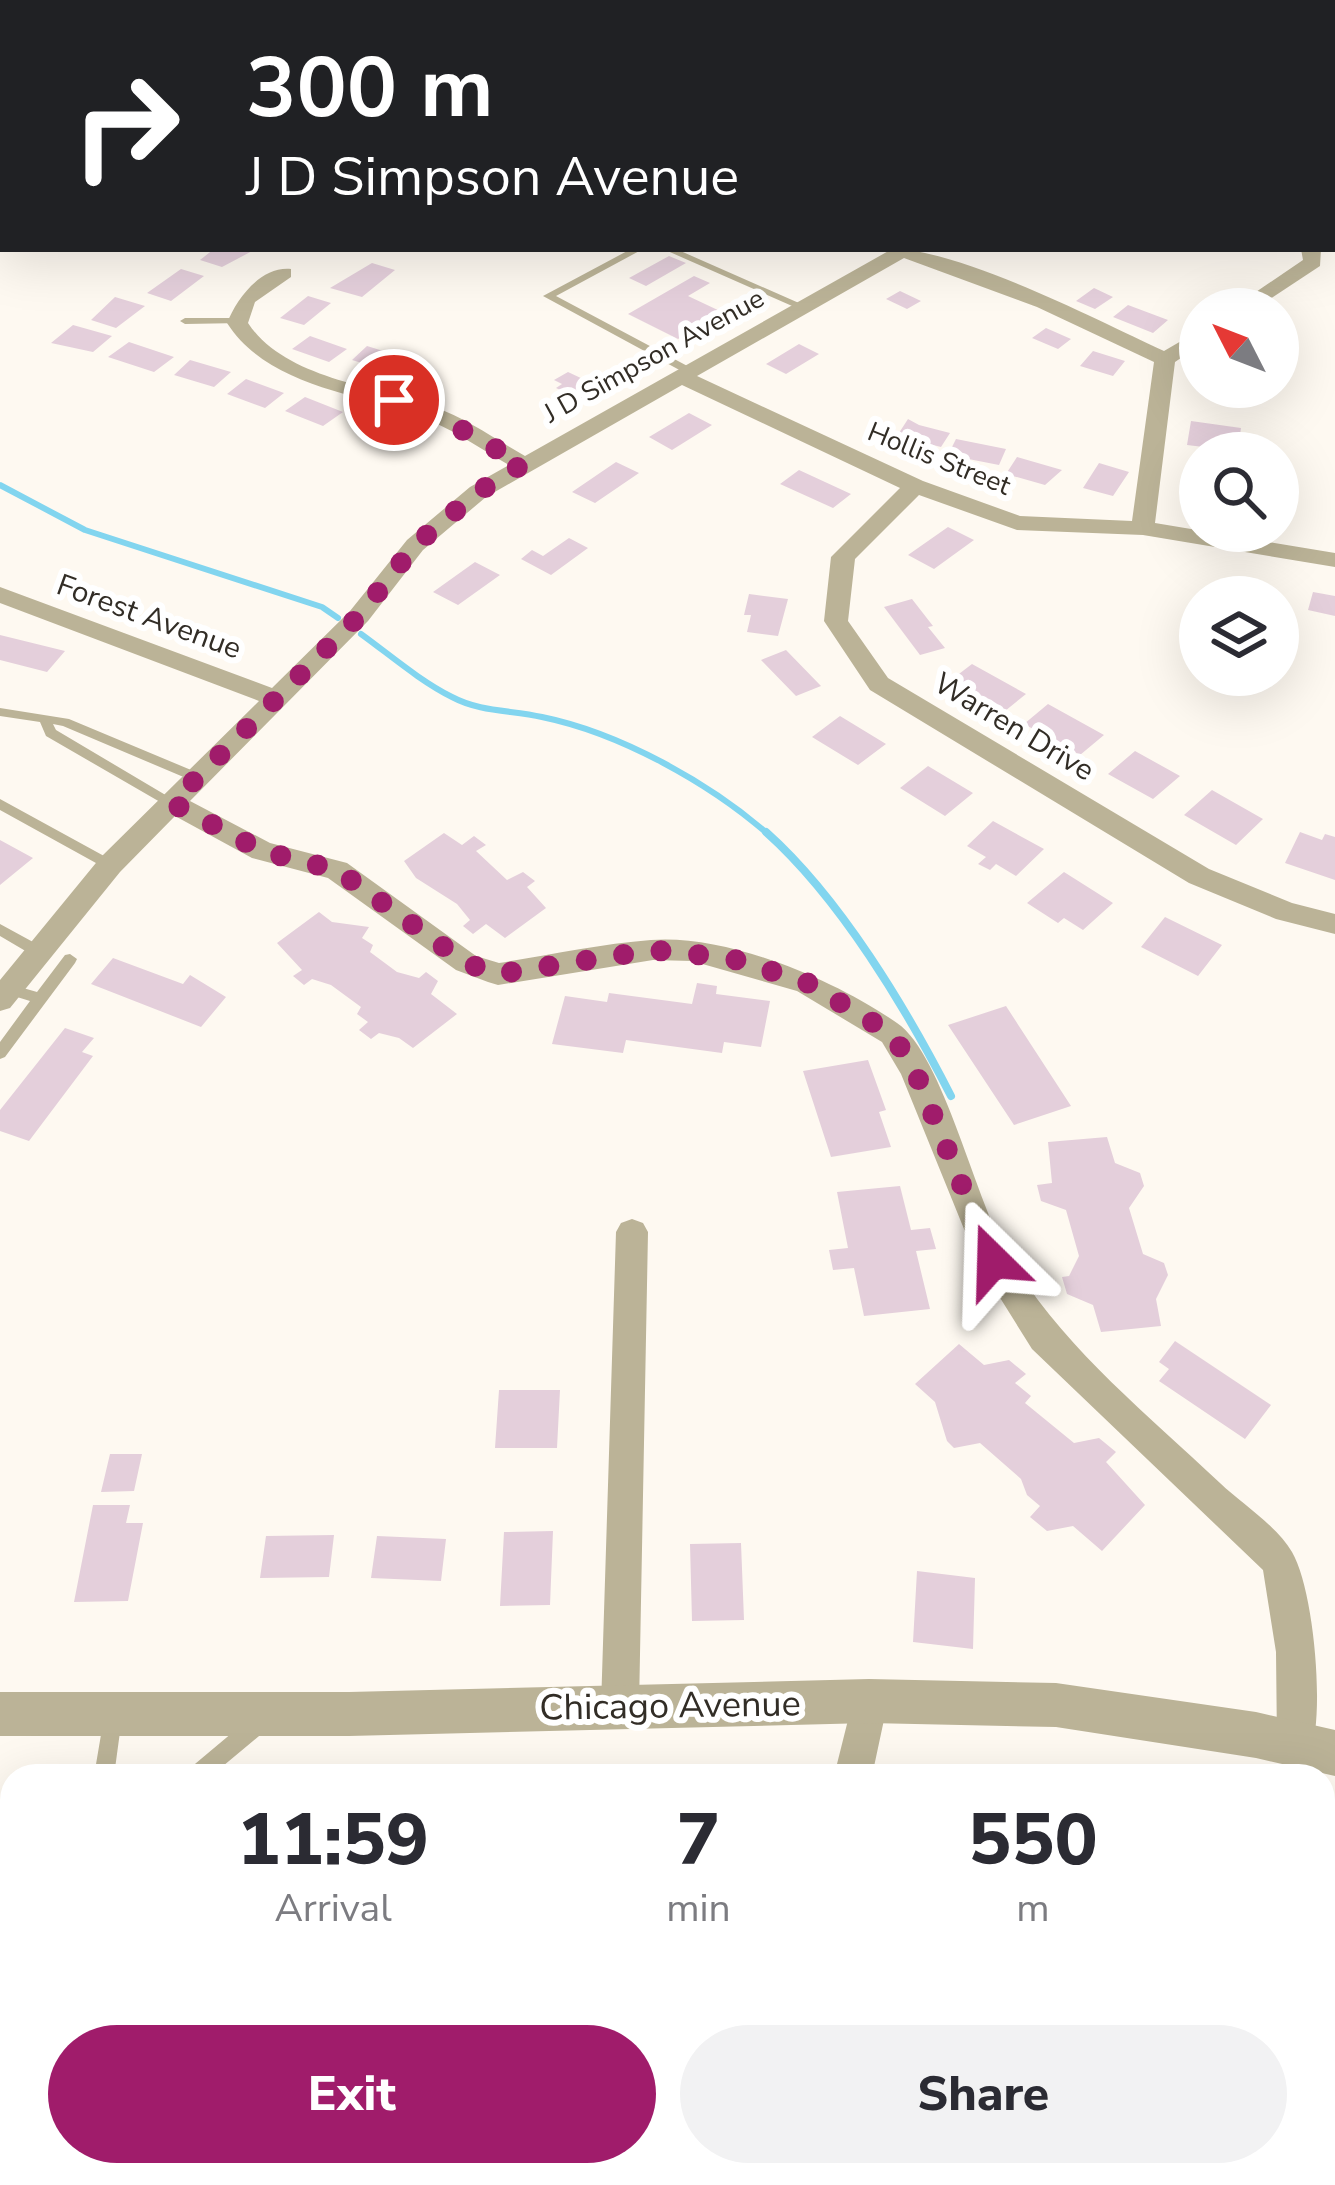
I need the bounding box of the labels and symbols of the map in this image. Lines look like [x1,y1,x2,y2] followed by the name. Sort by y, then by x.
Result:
[536,280,771,432] street label: J D Simpson Avenue
[1179,288,1299,408] north arrow
[343,349,445,451] pin
[862,413,1017,505] street label: Hollis Street
[51,565,247,669] street label: Forest Avenue
[926,663,1102,791] street label: Warren Drive
[930,1198,1056,1324] position arrow
[539,1679,801,1733] street label: Chicago Avenue

